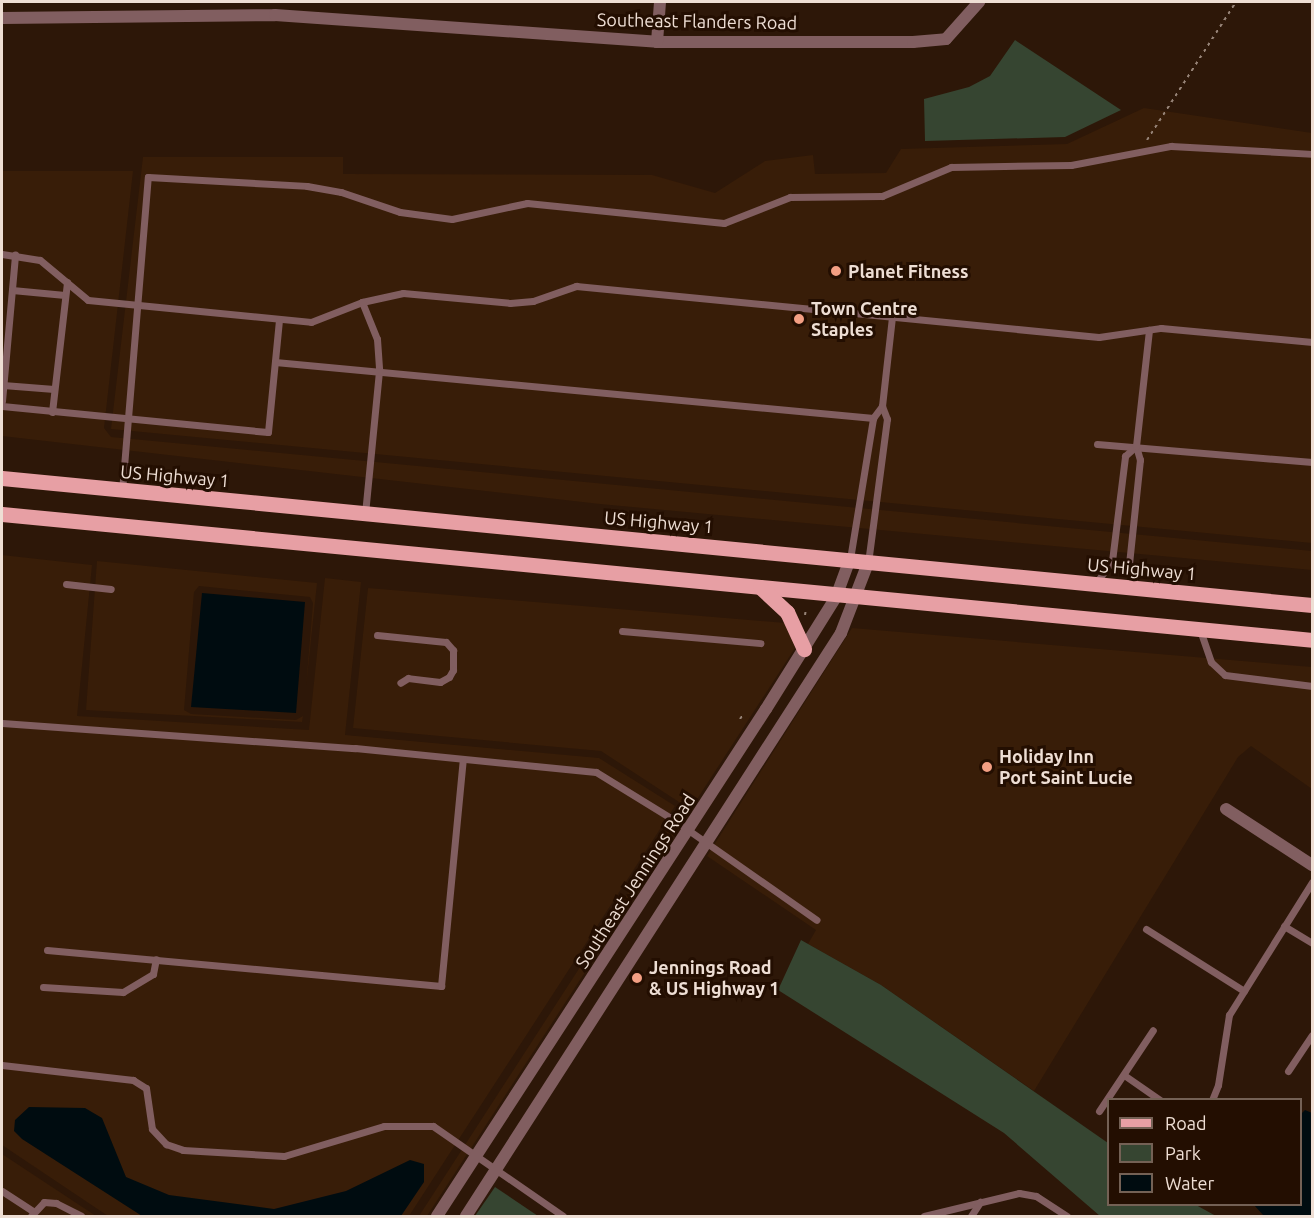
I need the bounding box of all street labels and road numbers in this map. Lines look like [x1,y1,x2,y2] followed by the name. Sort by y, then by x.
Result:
[597,8,797,34] street label: Southeast Flanders Road
[120,460,230,492] street label: US Highway 1
[604,506,714,538] street label: US Highway 1
[1087,553,1197,585] street label: US Highway 1
[571,790,699,972] street label: Southeast Jennings Road

